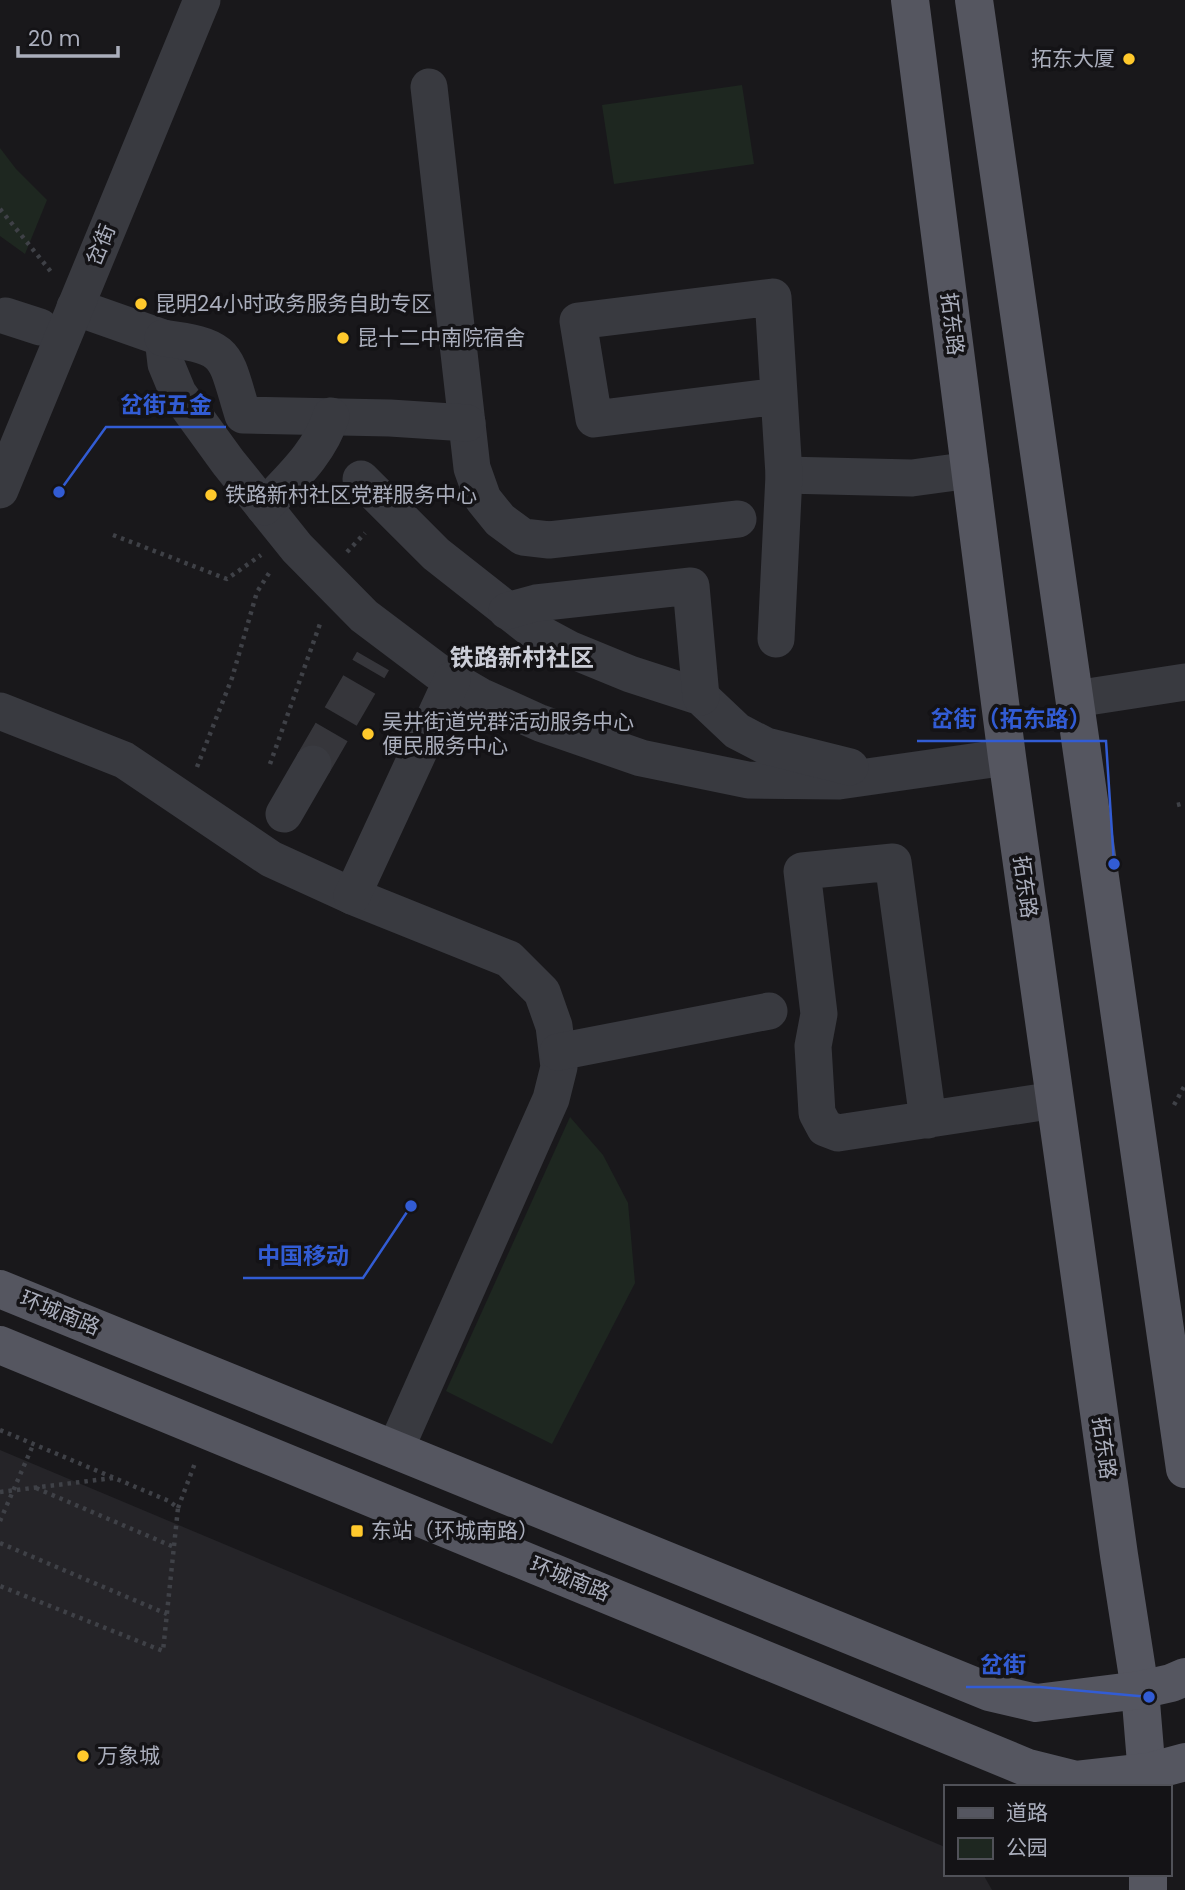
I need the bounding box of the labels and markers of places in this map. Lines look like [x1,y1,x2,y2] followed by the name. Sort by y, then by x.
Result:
[1031,44,1115,73] place label: 拓东大厦
[1121,51,1137,67] marker: 拓东大厦
[155,289,432,318] place label: 昆明24小时政务服务自助专区
[133,296,149,312] marker: 昆明24小时政务服务自助专区
[357,323,525,352] place label: 昆十二中南院宿舍
[335,330,351,346] marker: 昆十二中南院宿舍
[106,383,226,427] callout: 岔街五金
[225,480,477,509] place label: 铁路新村社区党群服务中心
[203,487,219,503] marker: 铁路新村社区党群服务中心
[917,697,1106,741] callout: 岔街（拓东路）
[382,707,634,760] place label: 吴井街道党群活动服务中心 便民服务中心
[360,726,376,742] marker: 吴井街道党群活动服务中心 便民服务中心
[243,1234,363,1278] callout: 中国移动
[371,1516,539,1545] place label: 东站（环城南路）
[349,1523,365,1539] marker: 东站（环城南路）
[966,1643,1040,1687] callout: 岔街
[97,1741,160,1770] place label: 万象城
[75,1748,91,1764] marker: 万象城

